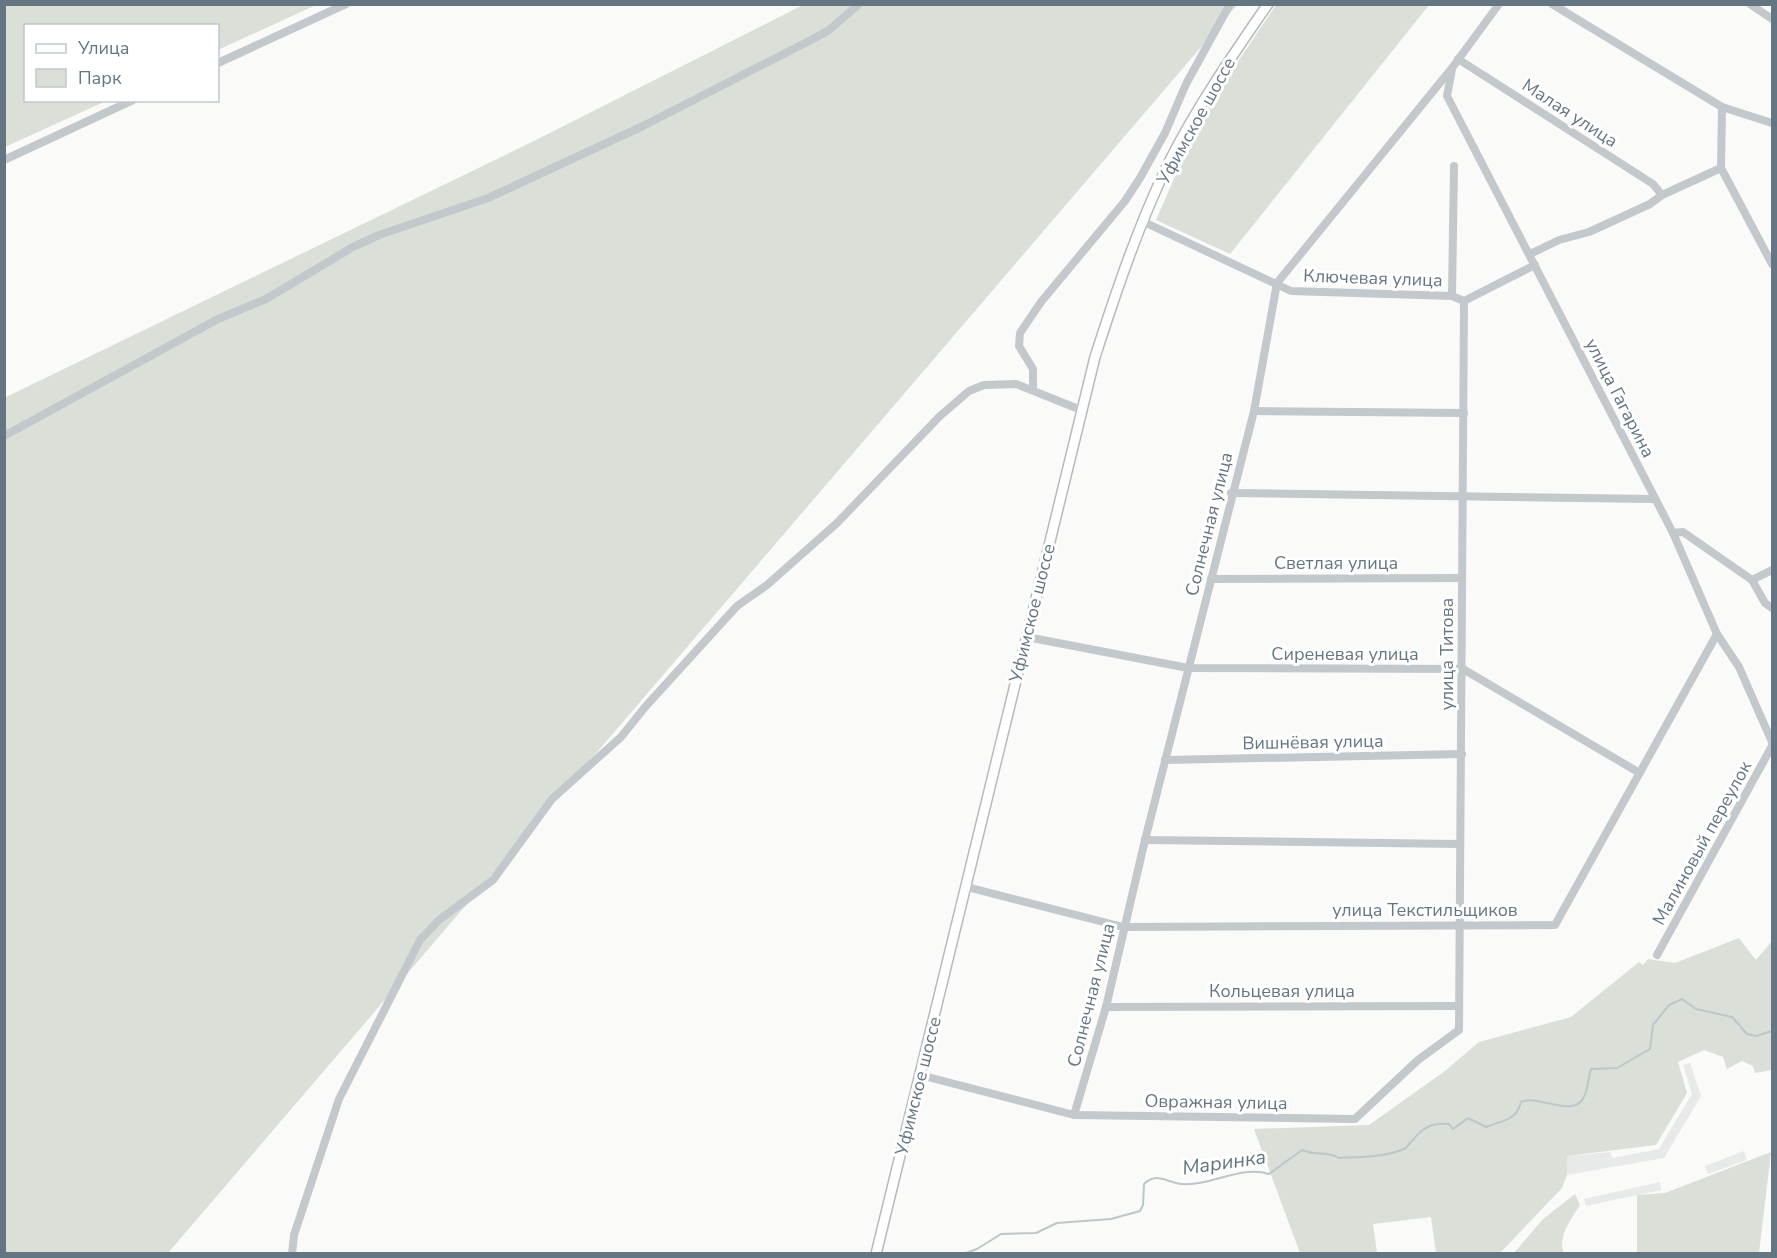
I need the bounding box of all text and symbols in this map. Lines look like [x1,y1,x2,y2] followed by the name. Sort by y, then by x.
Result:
[24,24,219,102] legend
[77,36,129,60] text: Улица
[1151,53,1241,190] street label: Уфимское шоссе
[78,66,122,90] text: Парк
[1517,73,1623,153] street label: Малая улица
[1303,264,1443,292] street label: Ключевая улица
[1580,334,1660,462] street label: улица Гагарина
[1180,450,1238,598] street label: Солнечная улица
[1003,541,1061,686] street label: Уфимское шоссе
[1274,551,1398,575] street label: Светлая улица
[1435,598,1459,710] street label: улица Титова
[1271,642,1419,666] street label: Сиреневая улица
[1242,729,1384,755] street label: Вишнёвая улица
[1647,756,1757,929] street label: Малиновый переулок
[1332,898,1518,922] street label: улица Текстильщиков
[1062,921,1120,1069] street label: Солнечная улица
[1209,979,1355,1003] street label: Кольцевая улица
[889,1014,947,1159] street label: Уфимское шоссе
[1144,1089,1288,1115] street label: Овражная улица
[1180,1143,1268,1182] water label: Маринка

